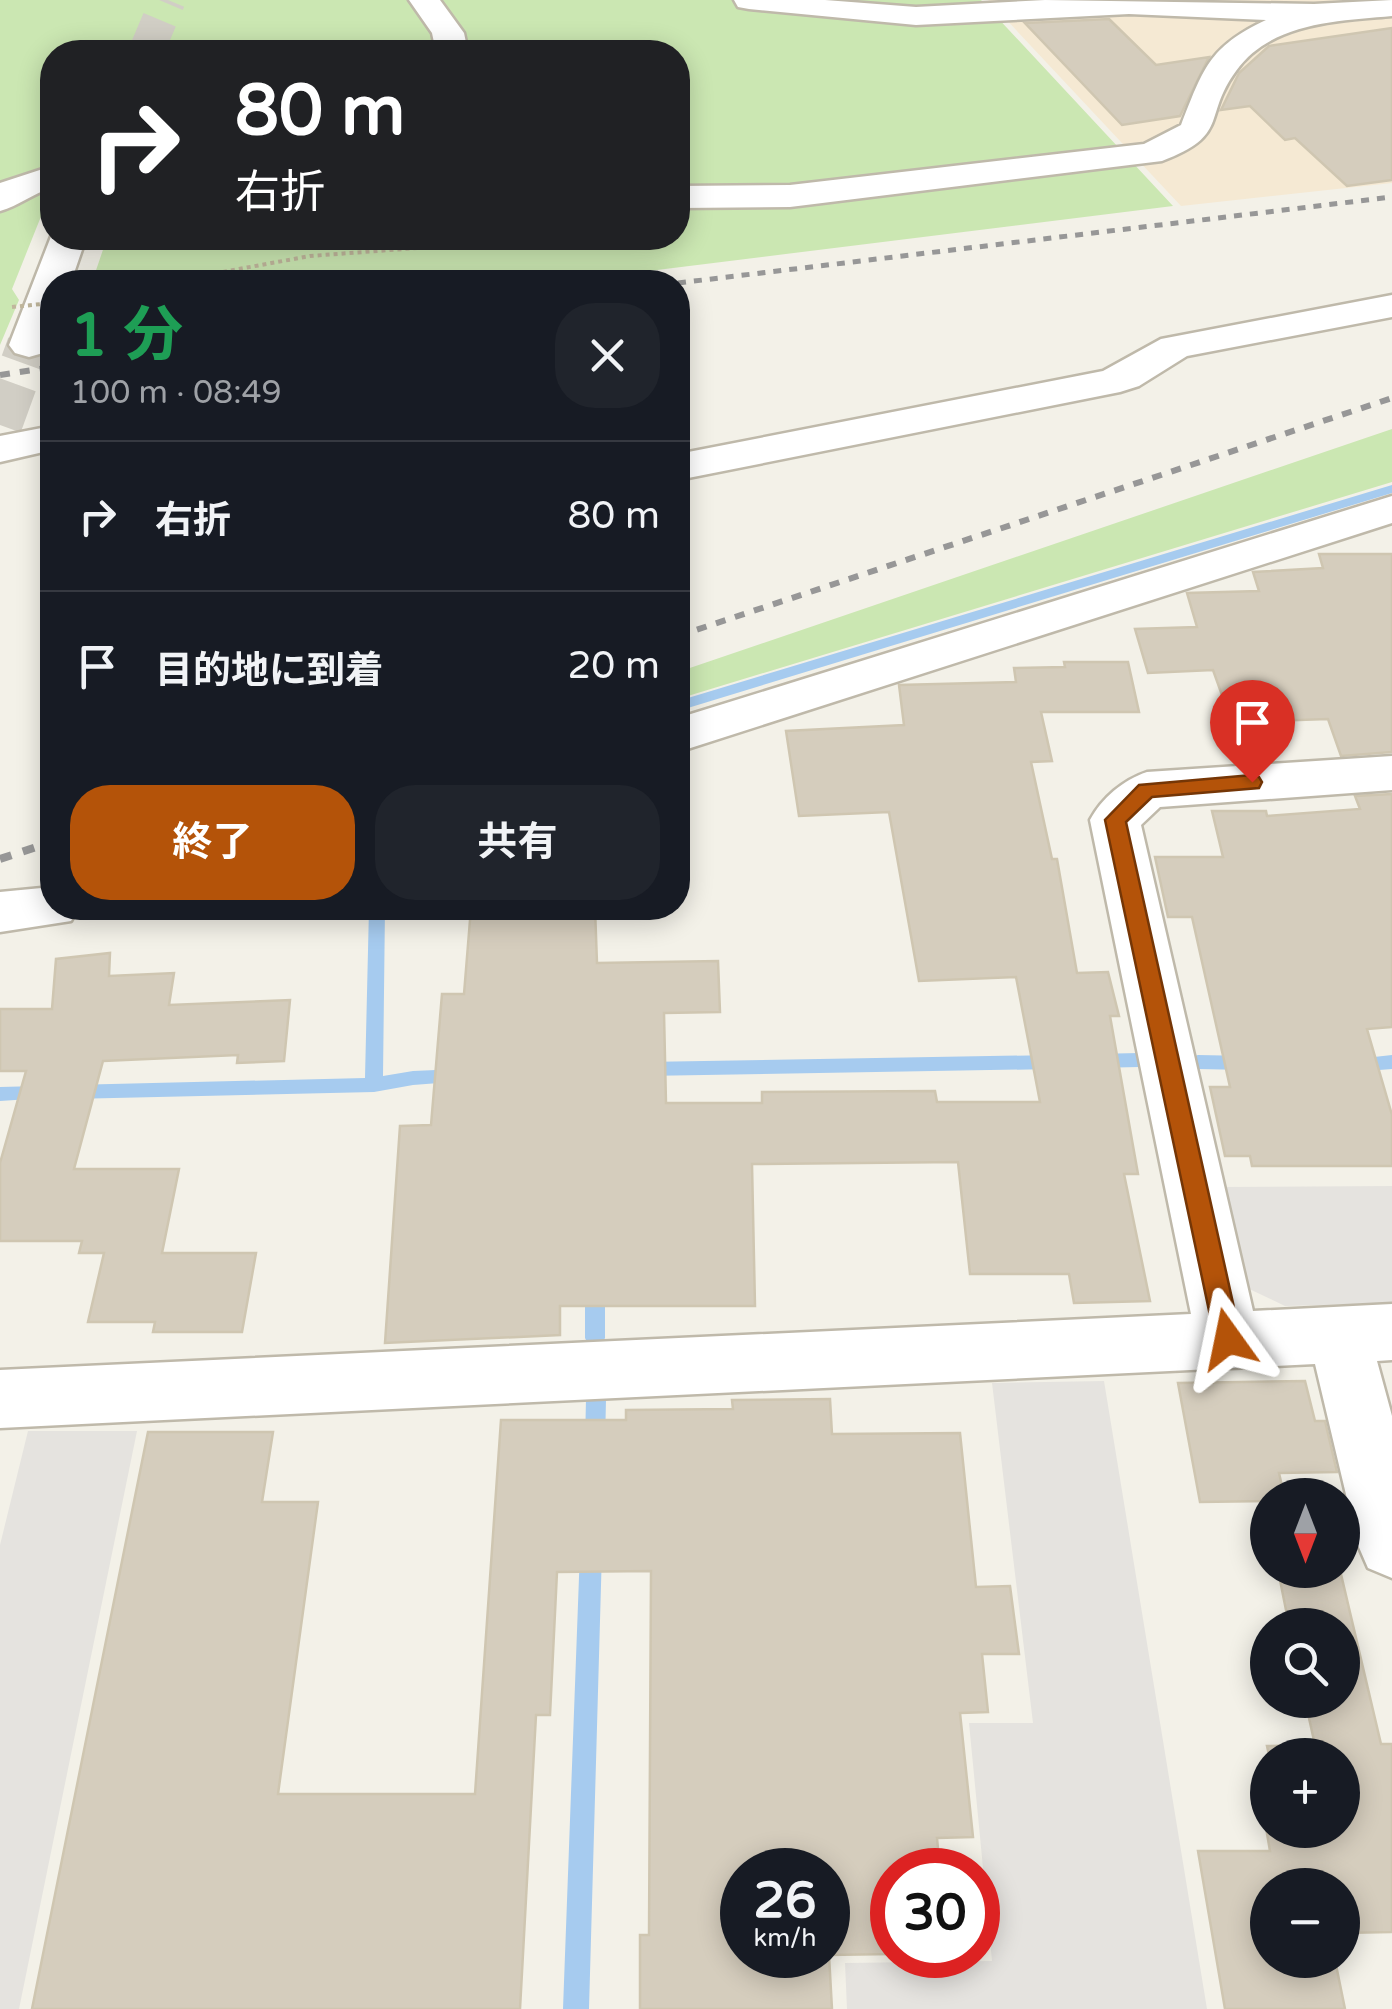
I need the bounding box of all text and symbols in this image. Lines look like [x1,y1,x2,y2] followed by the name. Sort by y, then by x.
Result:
[235,70,405,154] text: 80 m
[70,80,200,210] icon: right
[235,166,325,220] text: 右折
[70,300,183,372] text: 1 分
[555,303,660,408] button: close
[70,374,282,412] text: 100 m · 08:49
[70,489,125,544] icon: right
[568,493,660,539] text: 80 m
[155,498,231,544] text: 右折
[70,639,125,694] icon: arrive
[568,643,660,689] text: 20 m
[155,648,383,694] text: 目的地に到着
[1210,680,1295,783] pin
[1225,695,1280,750] icon: arrive
[70,785,355,900] button: 終了
[375,785,660,900] button: 共有
[1176,1287,1280,1391] position arrow
[1250,1478,1360,1588] north arrow
[1250,1478,1360,1978] map controls
[1250,1608,1360,1718] button: search
[1250,1738,1360,1848] button: +
[870,1848,1000,1978] speed limit sign: 30
[1250,1868,1360,1978] button: −
[754,1871,816,1931] text: 26
[754,1923,816,1953] text: km/h

